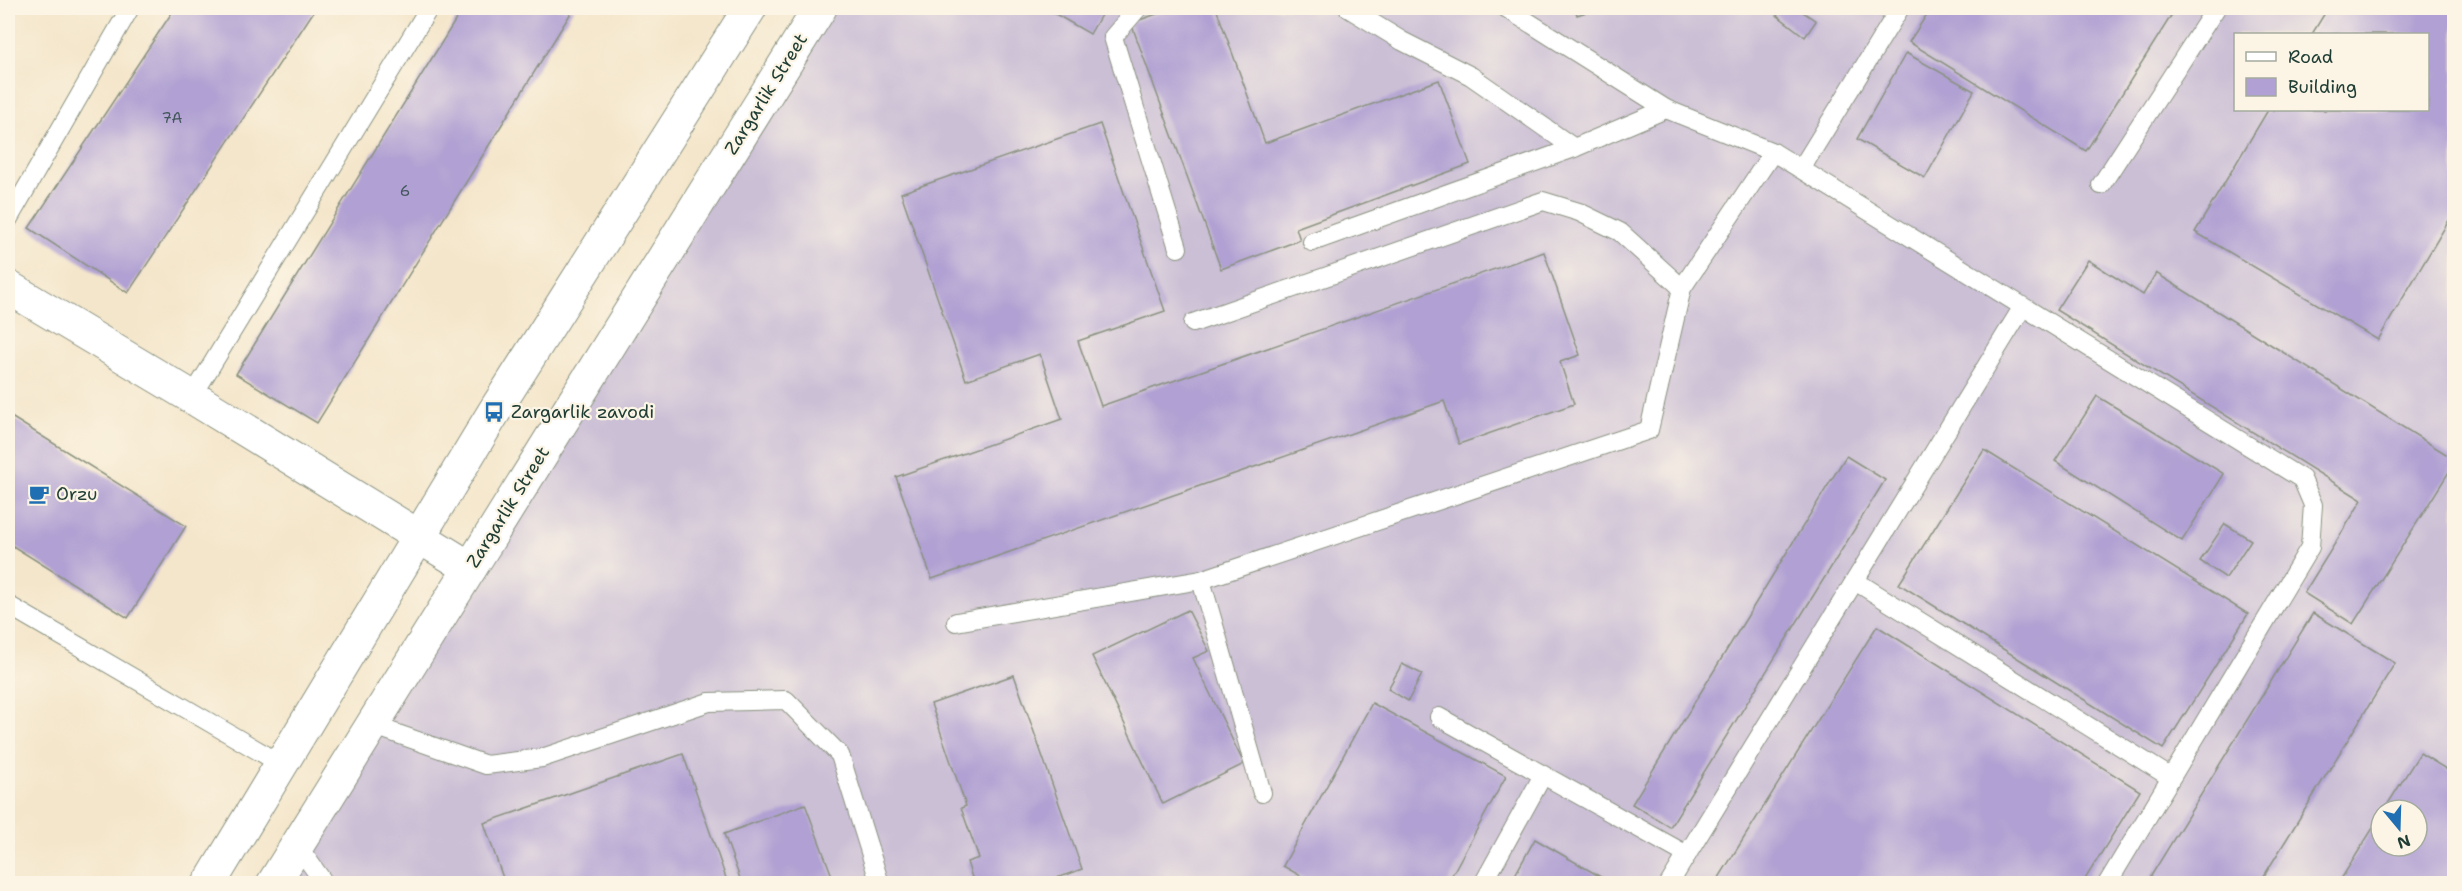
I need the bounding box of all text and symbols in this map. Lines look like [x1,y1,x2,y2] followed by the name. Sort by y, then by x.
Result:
[719,29,813,159] street label: Zargarlik Street
[2234,33,2429,111] legend
[2288,45,2333,69] text: Road
[2288,75,2357,99] text: Building
[162,108,182,128] house number: 7A
[400,181,410,201] house number: 6
[482,400,506,424] bus stop icon: Zargarlik zavodi
[511,400,654,424] place label: Zargarlik zavodi
[461,442,555,572] street label: Zargarlik Street
[27,482,51,506] cafe icon: Orzu
[56,482,97,506] place label: Orzu
[2369,798,2429,858] north arrow
[2394,830,2413,854] text: N

